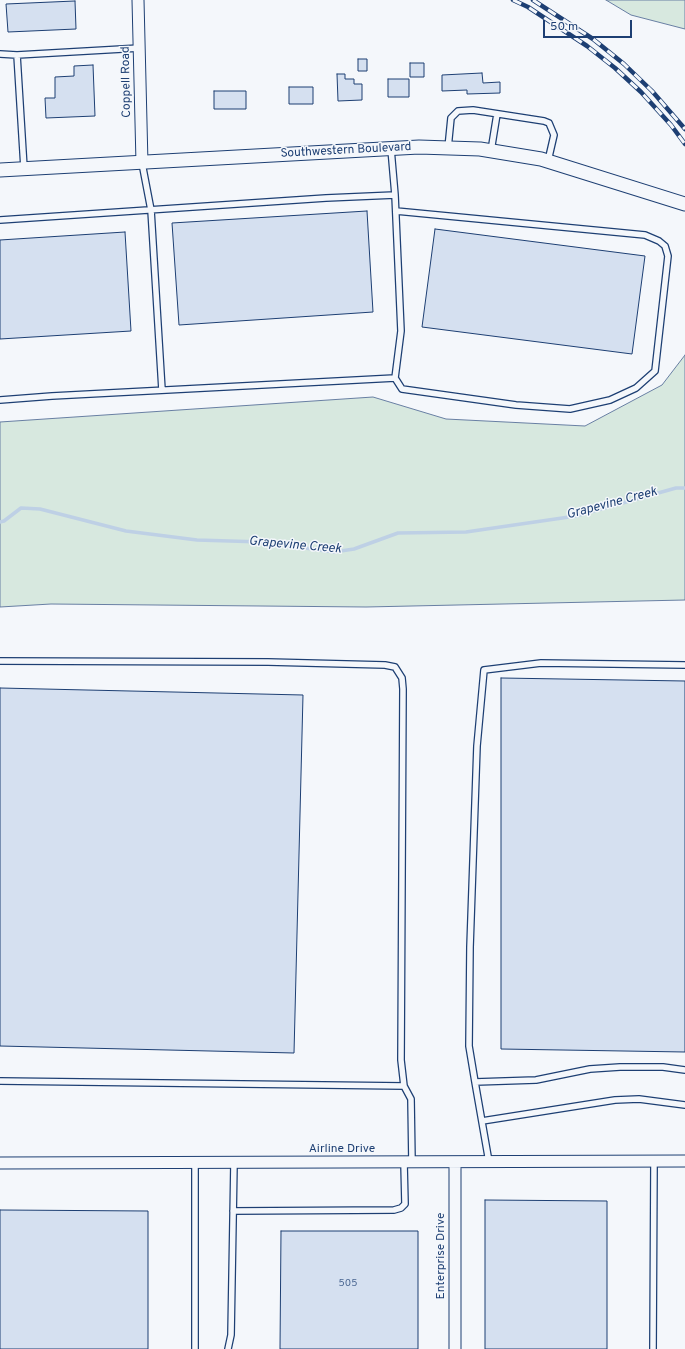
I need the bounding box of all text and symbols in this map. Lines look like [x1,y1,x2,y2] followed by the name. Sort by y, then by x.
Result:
[545,12,634,38] scale bar
[550,19,578,35] text: 50 m
[119,46,135,118] street label: Coppell Road
[280,140,412,162] street label: Southwestern Boulevard
[565,484,659,524] water label: Grapevine Creek
[248,534,342,558] water label: Grapevine Creek
[309,1143,375,1157] street label: Airline Drive
[435,1213,449,1299] street label: Enterprise Drive
[339,1278,357,1290] house number: 505

